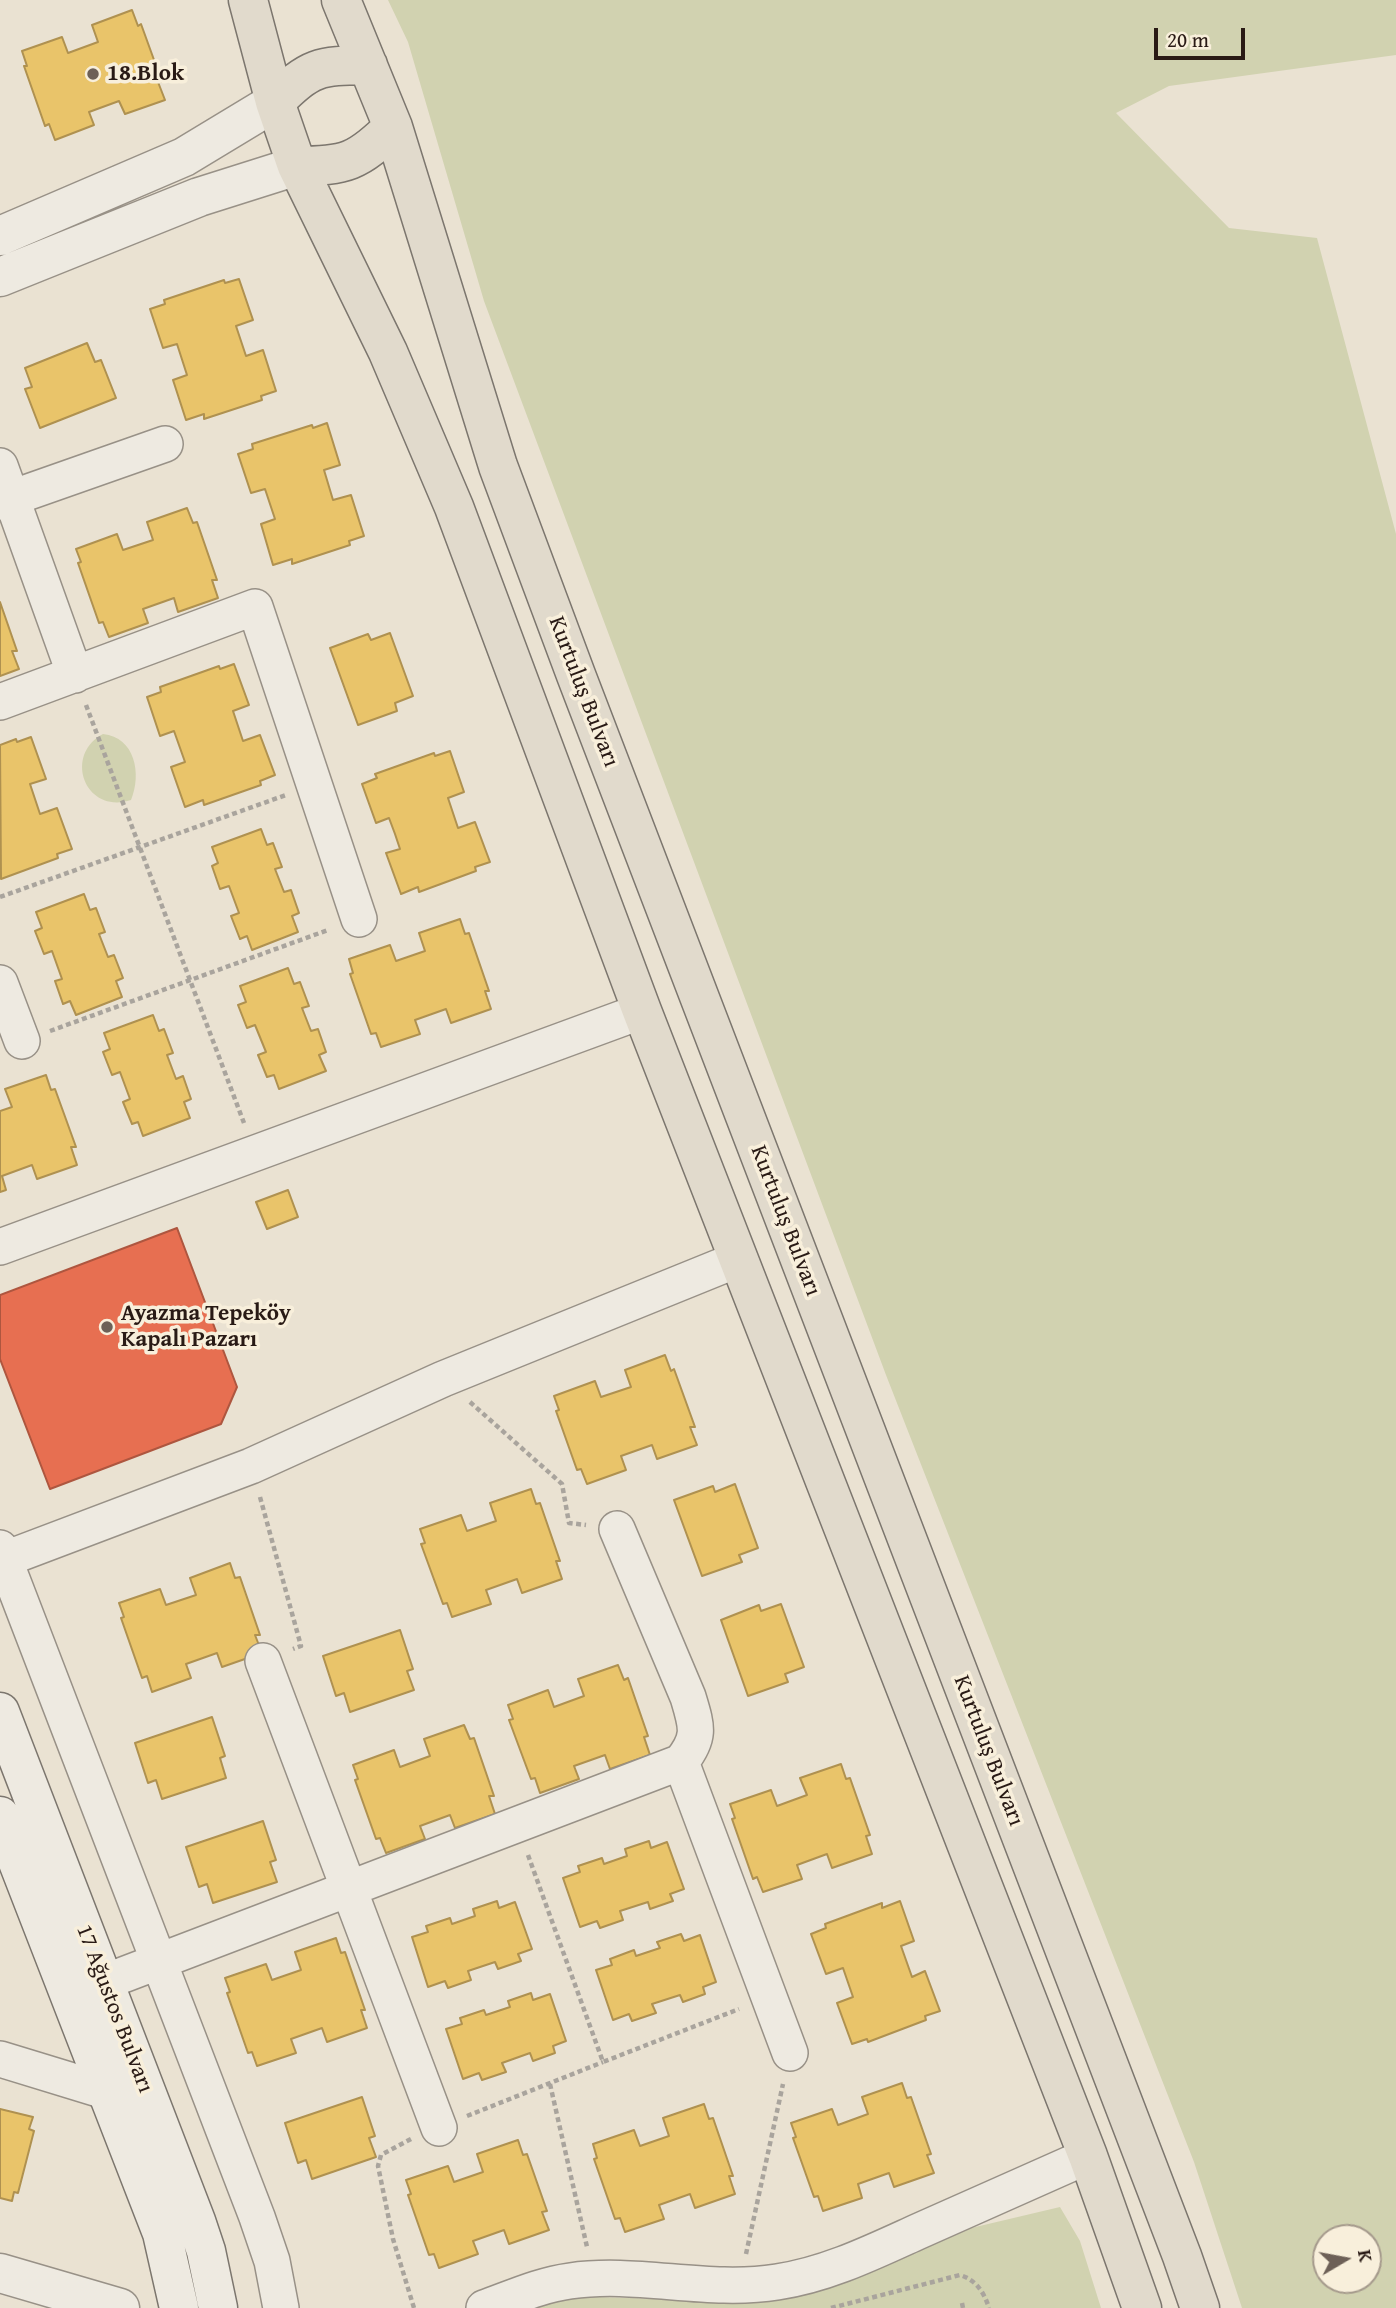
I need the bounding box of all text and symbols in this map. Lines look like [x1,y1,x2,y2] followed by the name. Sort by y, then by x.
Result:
[1158,14,1249,58] scale bar
[1167,24,1209,55] text: 20 m
[107,60,184,88] place label: 18.Blok
[85,66,101,82] marker: 18.Blok
[542,613,624,771] street label: Kurtuluş Bulvarı
[744,1142,826,1300] street label: Kurtuluş Bulvarı
[121,1300,291,1354] place label: Ayazma Tepeköy Kapalı Pazarı
[99,1319,115,1335] marker: Ayazma Tepeköy Kapalı Pazarı
[947,1672,1029,1830] street label: Kurtuluş Bulvarı
[69,1921,159,2097] street label: 17 Ağustos Bulvarı
[1312,2224,1382,2294] north arrow
[1351,2247,1381,2264] text: K

